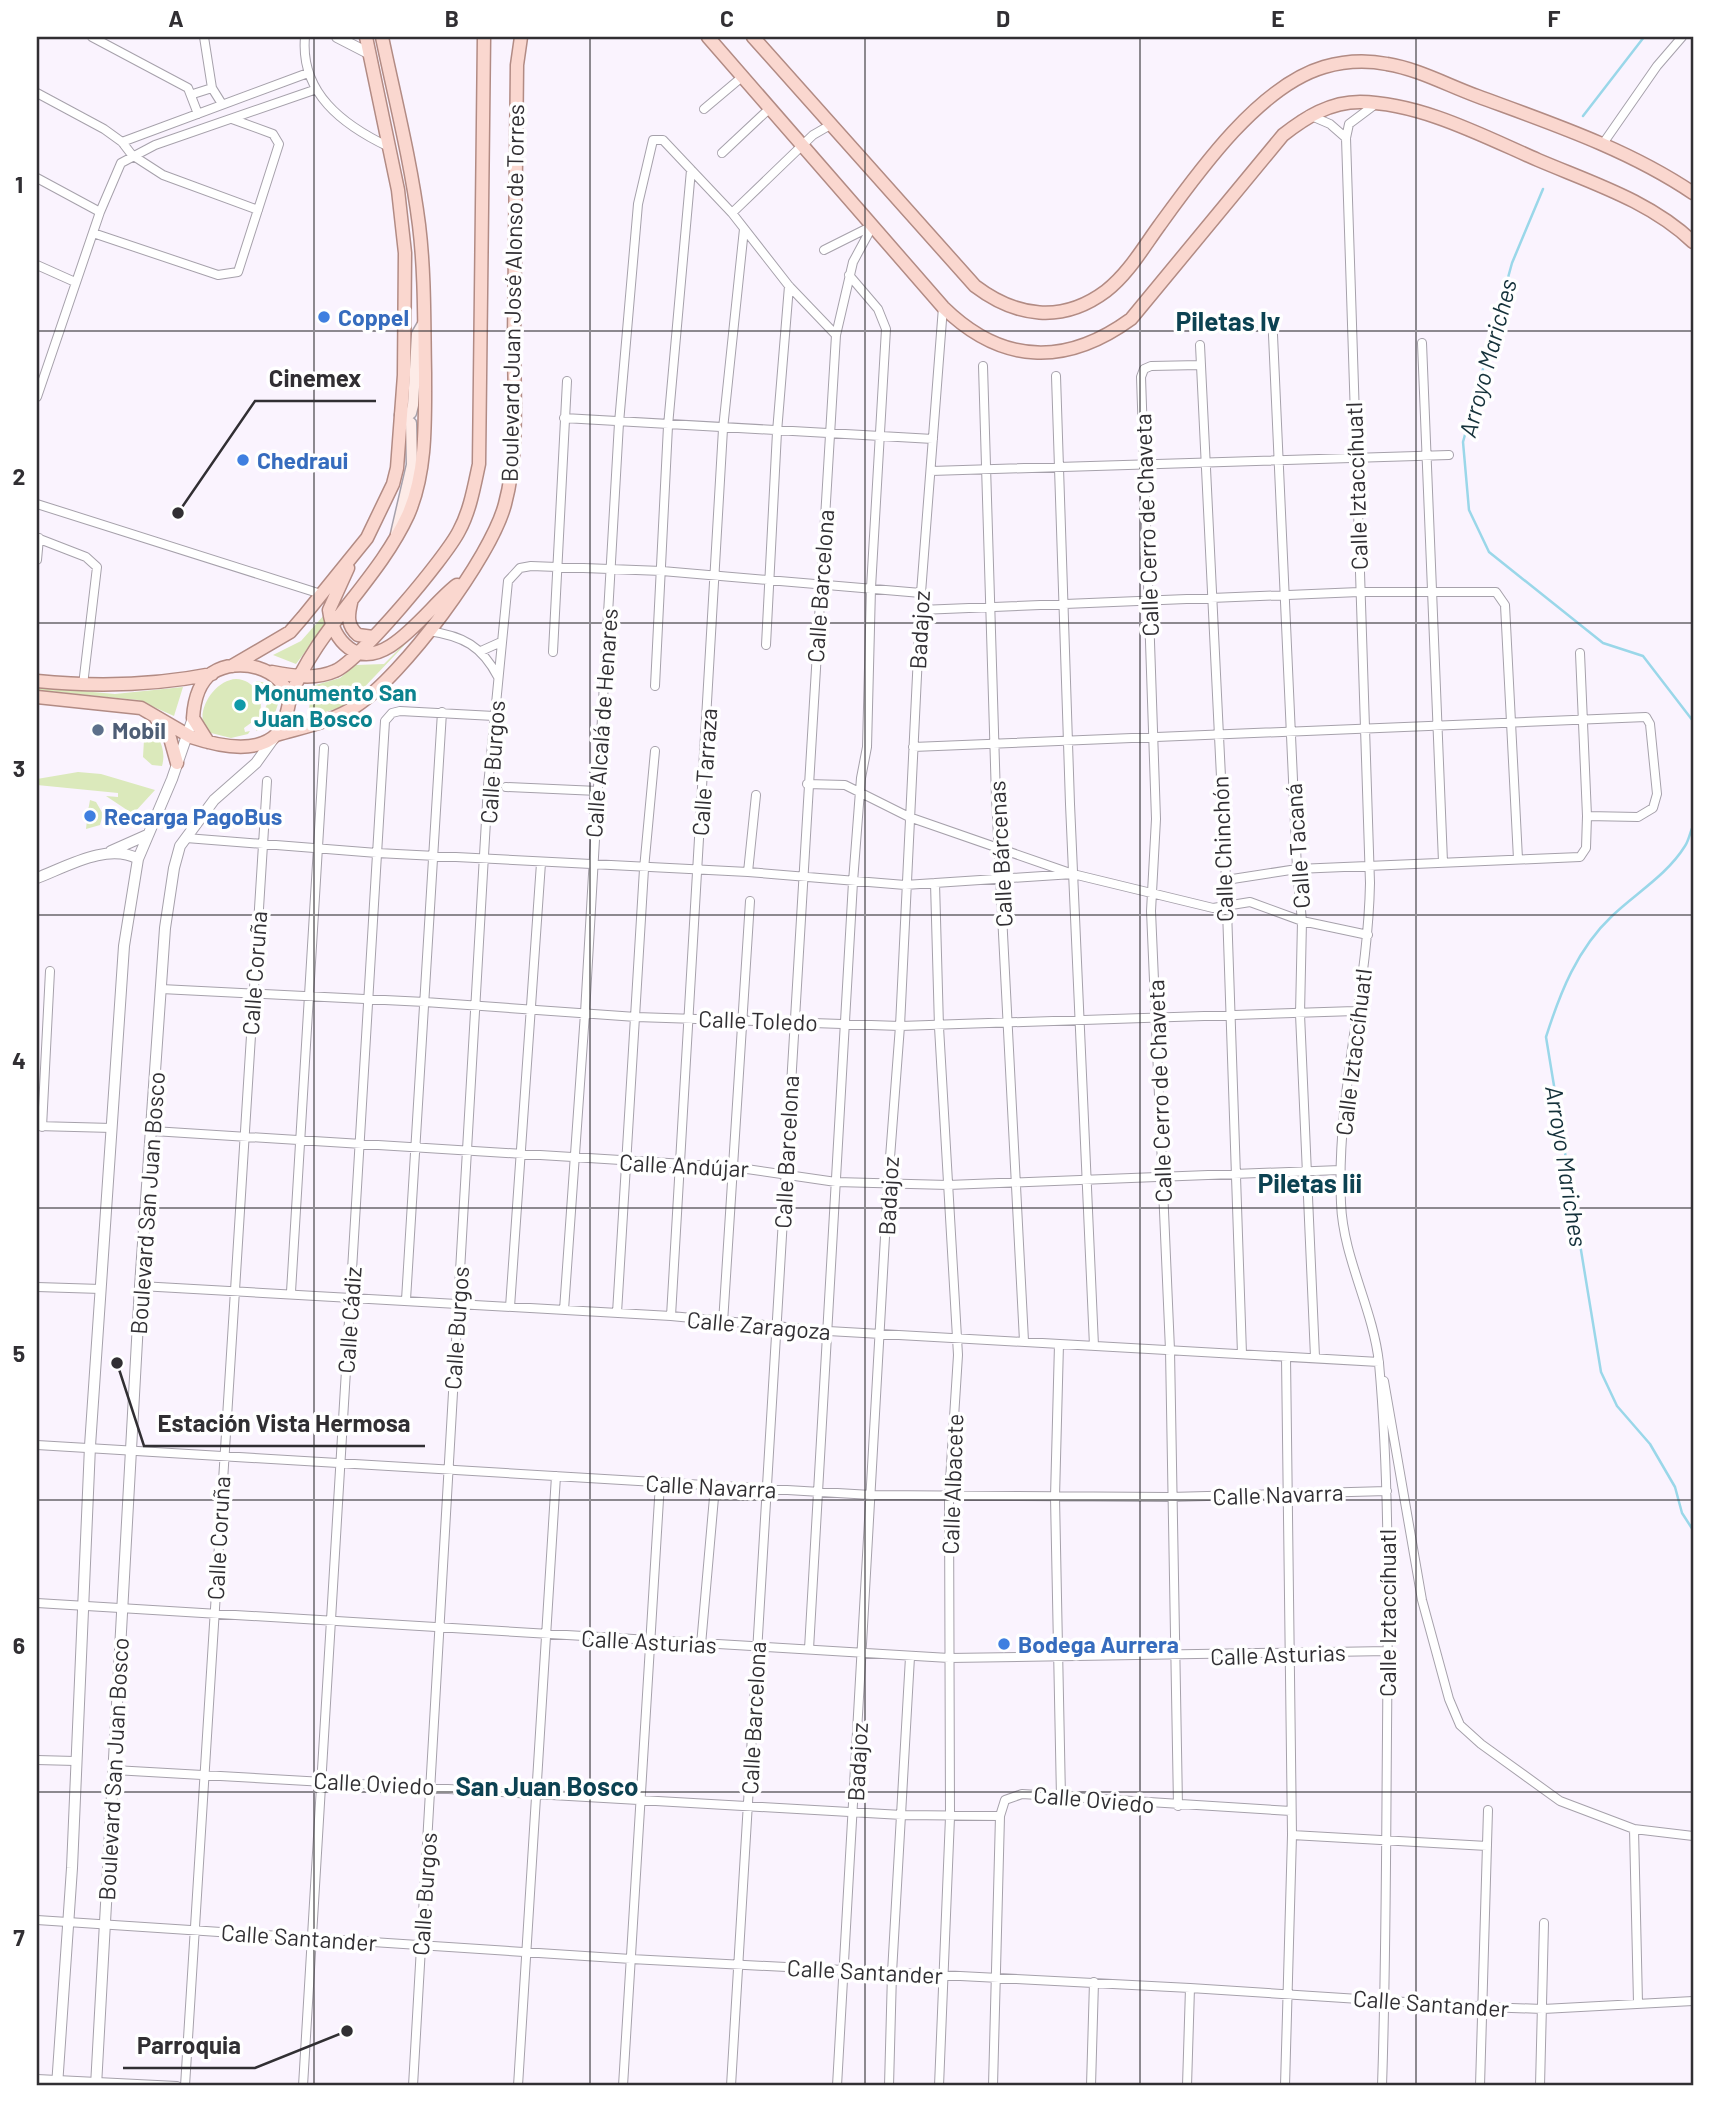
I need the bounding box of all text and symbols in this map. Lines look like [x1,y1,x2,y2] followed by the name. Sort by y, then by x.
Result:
[168,4,184,32] text: A
[445,4,459,32] text: B
[720,4,734,32] text: C
[996,4,1010,32] text: D
[1271,4,1285,32] text: E
[1548,4,1561,32] text: F
[495,104,529,482] street label: Boulevard Juan José Alonso de Torres
[15,170,23,198] text: 1
[1452,276,1522,440] water label: Arroyo Mariches
[338,303,409,331] place label: Coppel
[1176,305,1280,336] district label: Piletas Iv
[316,309,332,325] marker: Coppel
[255,356,376,401] callout: Cinemex
[269,363,361,392] text: Cinemex
[1339,402,1373,570] street label: Calle Iztaccíhuatl
[1128,413,1164,637] street label: Calle Cerro de Chaveta
[257,446,348,474] place label: Chedraui
[235,452,251,468] marker: Chedraui
[13,462,25,490] text: 2
[801,508,839,664] street label: Calle Barcelona
[903,590,935,670] street label: Badajoz
[579,607,623,839] street label: Calle Alcalá de Henares
[254,678,417,732] place label: Monumento San Juan Bosco
[232,697,248,713] marker: Monumento San Juan Bosco
[474,699,510,825] street label: Calle Burgos
[686,707,722,837] street label: Calle Tarraza
[112,716,166,744] place label: Mobil
[90,722,106,738] marker: Mobil
[13,754,25,782] text: 3
[1205,775,1239,923] street label: Calle Chinchón
[982,780,1018,928] street label: Calle Bárcenas
[1279,783,1315,909] street label: Calle Tacaná
[104,802,282,830] place label: Recarga PagoBus
[82,808,98,824] marker: Recarga PagoBus
[236,910,272,1036] street label: Calle Coruña
[1329,967,1377,1137] street label: Calle Iztaccíhuatl
[1141,979,1177,1203] street label: Calle Cerro de Chaveta
[698,1004,818,1036] street label: Calle Toledo
[12,1046,26,1074] text: 4
[124,1071,170,1335] street label: Boulevard San Juan Bosco
[768,1075,804,1229] street label: Calle Barcelona
[1540,1083,1594,1249] water label: Arroyo Mariches
[618,1148,750,1182] street label: Calle Andújar
[872,1156,904,1236] street label: Badajoz
[1258,1167,1362,1198] district label: Piletas Iii
[438,1265,474,1391] street label: Calle Burgos
[331,1266,367,1374] street label: Calle Cádiz
[686,1305,832,1345] street label: Calle Zaragoza
[13,1339,25,1367] text: 5
[144,1401,425,1446] callout: Estación Vista Hermosa
[157,1408,411,1437] text: Estación Vista Hermosa
[936,1413,968,1555] street label: Calle Albacete
[645,1469,777,1503] street label: Calle Navarra
[201,1475,235,1601] street label: Calle Coruña
[1212,1478,1344,1510] street label: Calle Navarra
[1373,1529,1401,1697] street label: Calle Iztaccíhuatl
[580,1623,718,1659] street label: Calle Asturias
[1018,1630,1179,1658] place label: Bodega Aurrera
[13,1631,25,1659] text: 6
[996,1636,1012,1652] marker: Bodega Aurrera
[92,1637,134,1901] street label: Boulevard San Juan Bosco
[1210,1638,1346,1670] street label: Calle Asturias
[735,1641,771,1795] street label: Calle Barcelona
[841,1722,873,1802] street label: Badajoz
[313,1766,435,1800] street label: Calle Oviedo
[456,1770,638,1801] district label: San Juan Bosco
[1032,1780,1156,1818] street label: Calle Oviedo
[406,1831,442,1957] street label: Calle Burgos
[220,1918,378,1956] street label: Calle Santander
[13,1923,25,1951] text: 7
[786,1953,944,1989] street label: Calle Santander
[1352,1984,1510,2022] street label: Calle Santander
[123,2023,255,2068] callout: Parroquia
[137,2030,241,2059] text: Parroquia

